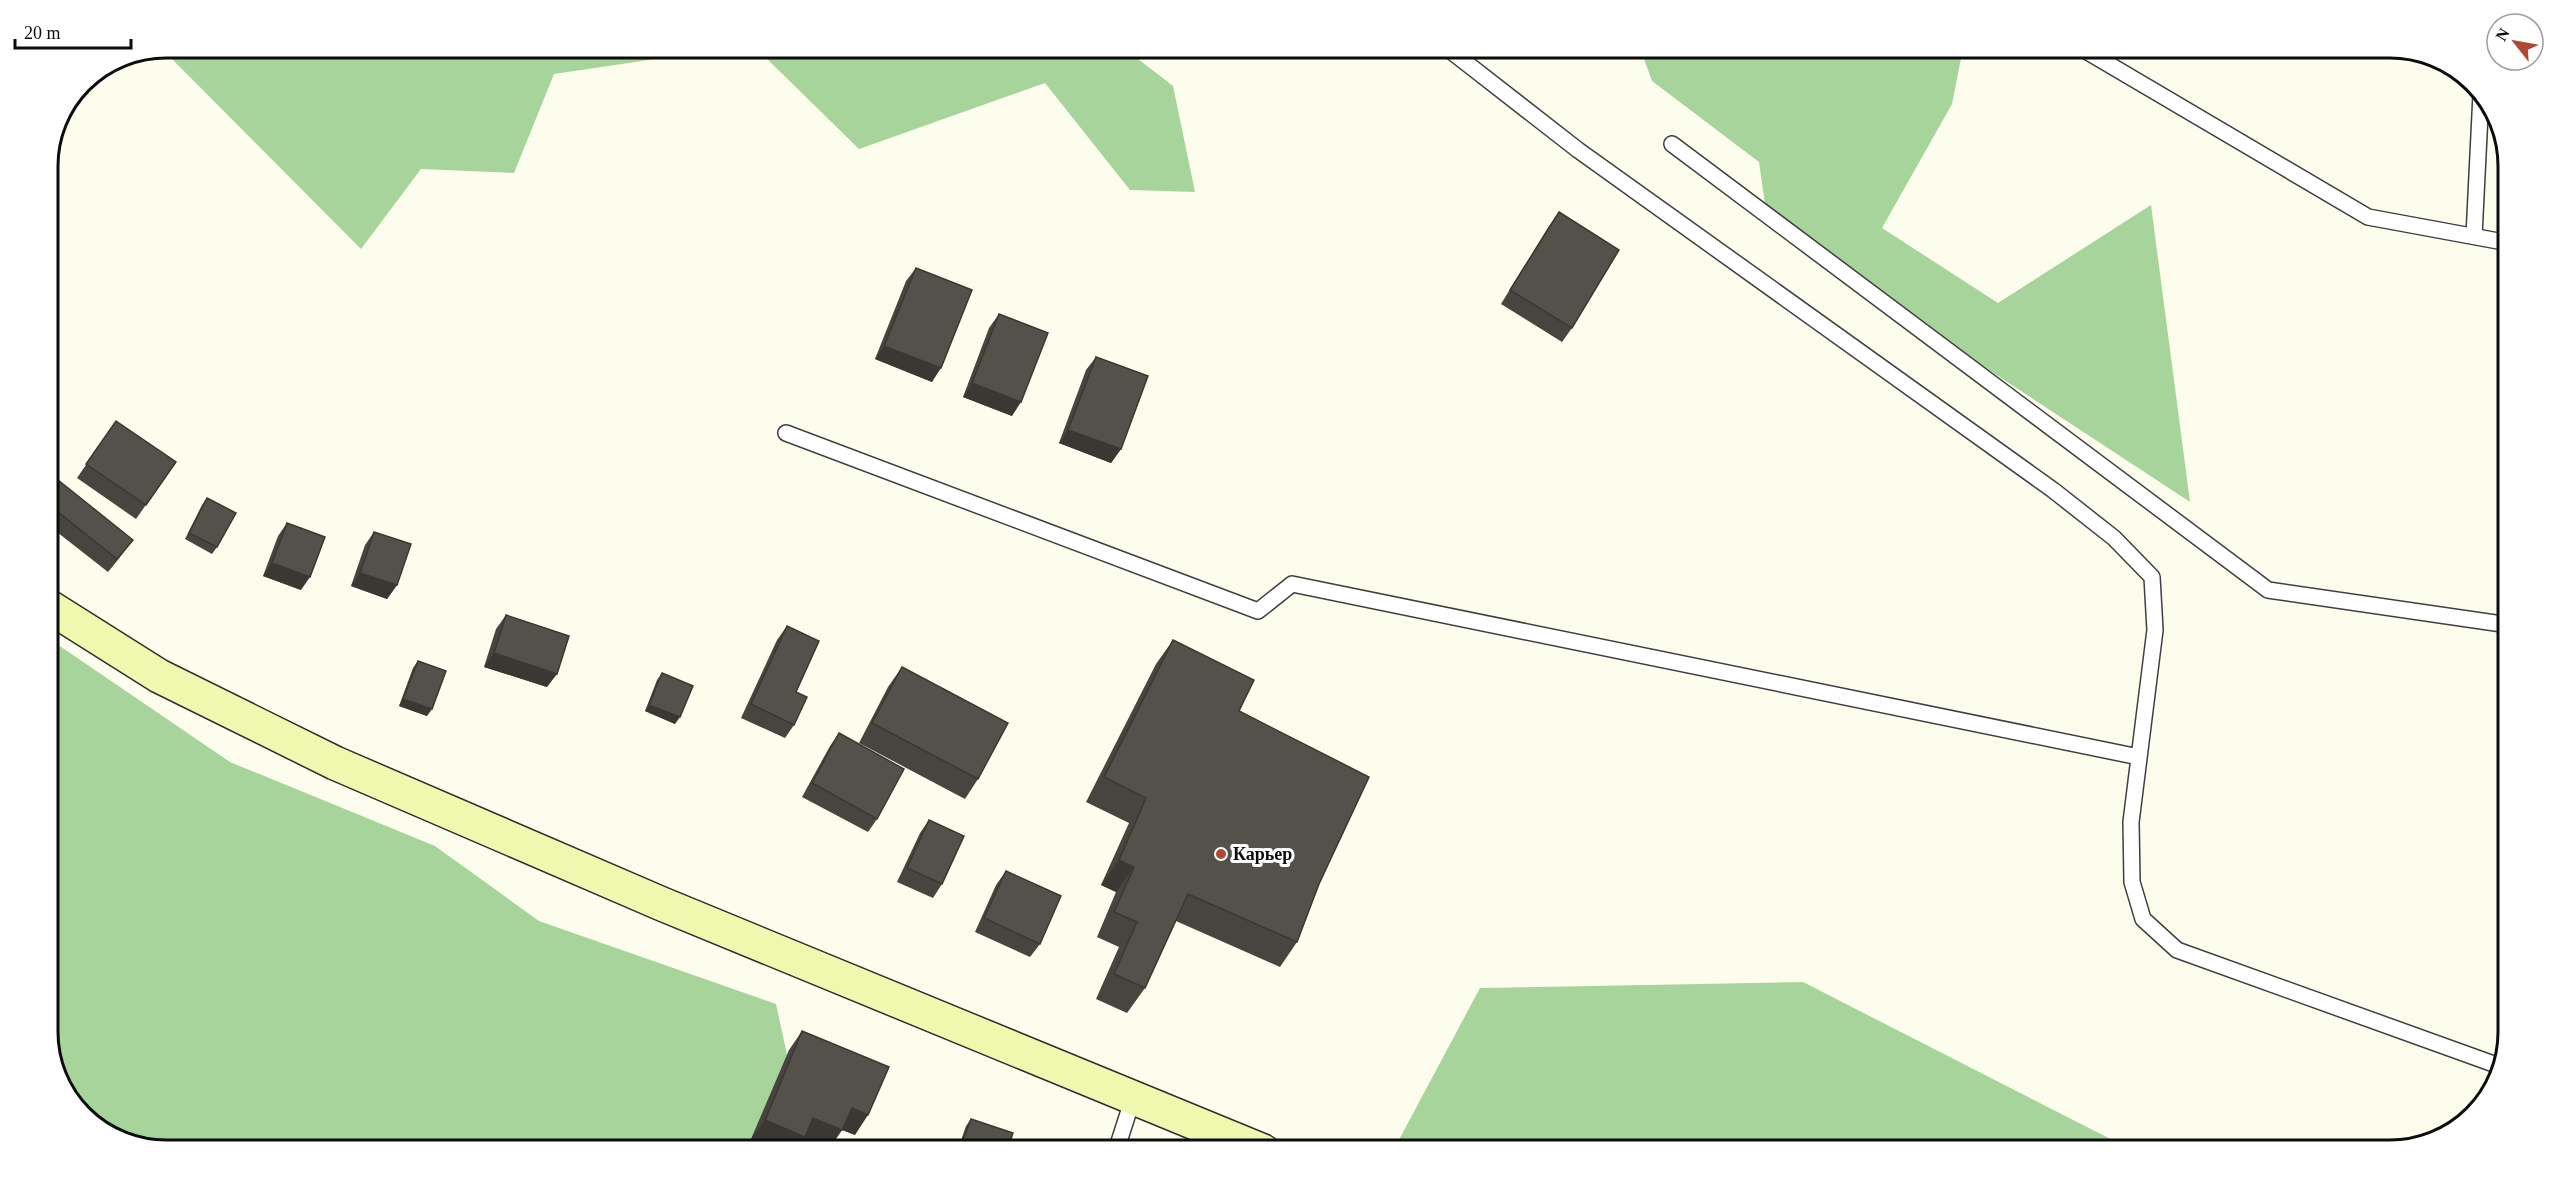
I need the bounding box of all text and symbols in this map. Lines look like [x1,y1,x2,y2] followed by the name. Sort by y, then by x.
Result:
[15,12,130,50] scale bar
[2485,12,2545,72] north arrow
[24,23,61,43] text: 20 m
[2492,25,2513,44] text: N
[1233,844,1292,864] place label: Карьер
[1214,847,1228,861] marker: Карьер

